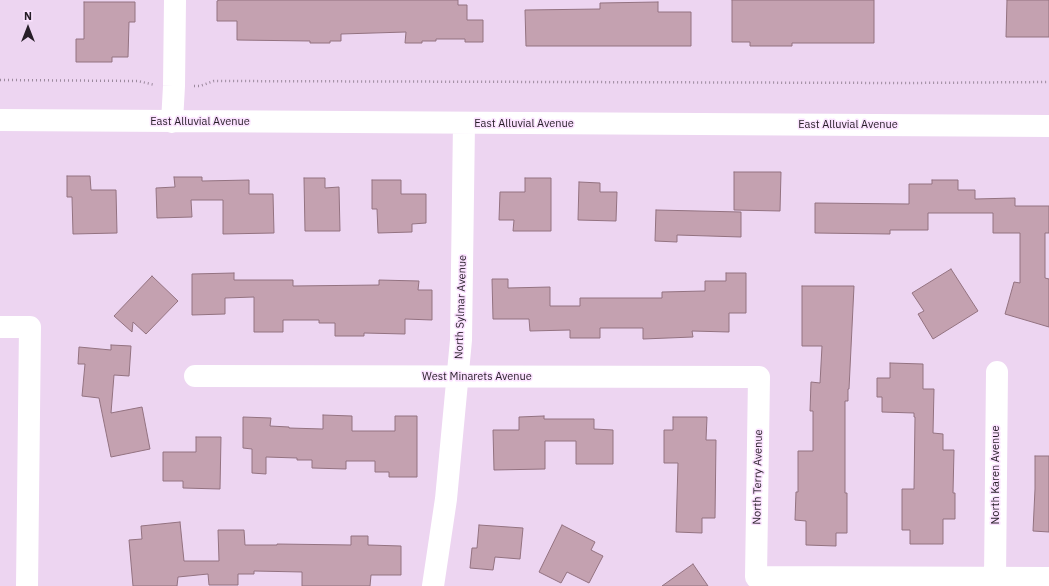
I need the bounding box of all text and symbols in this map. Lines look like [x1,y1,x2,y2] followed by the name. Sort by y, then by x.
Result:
[8,8,48,48] north arrow
[24,9,32,23] text: N
[150,115,250,129] street label: East Alluvial Avenue
[474,117,574,131] street label: East Alluvial Avenue
[798,118,898,132] street label: East Alluvial Avenue
[453,255,469,359] street label: North Sylmar Avenue
[422,370,532,384] street label: West Minarets Avenue
[989,426,1003,524] street label: North Karen Avenue
[751,429,765,525] street label: North Terry Avenue

